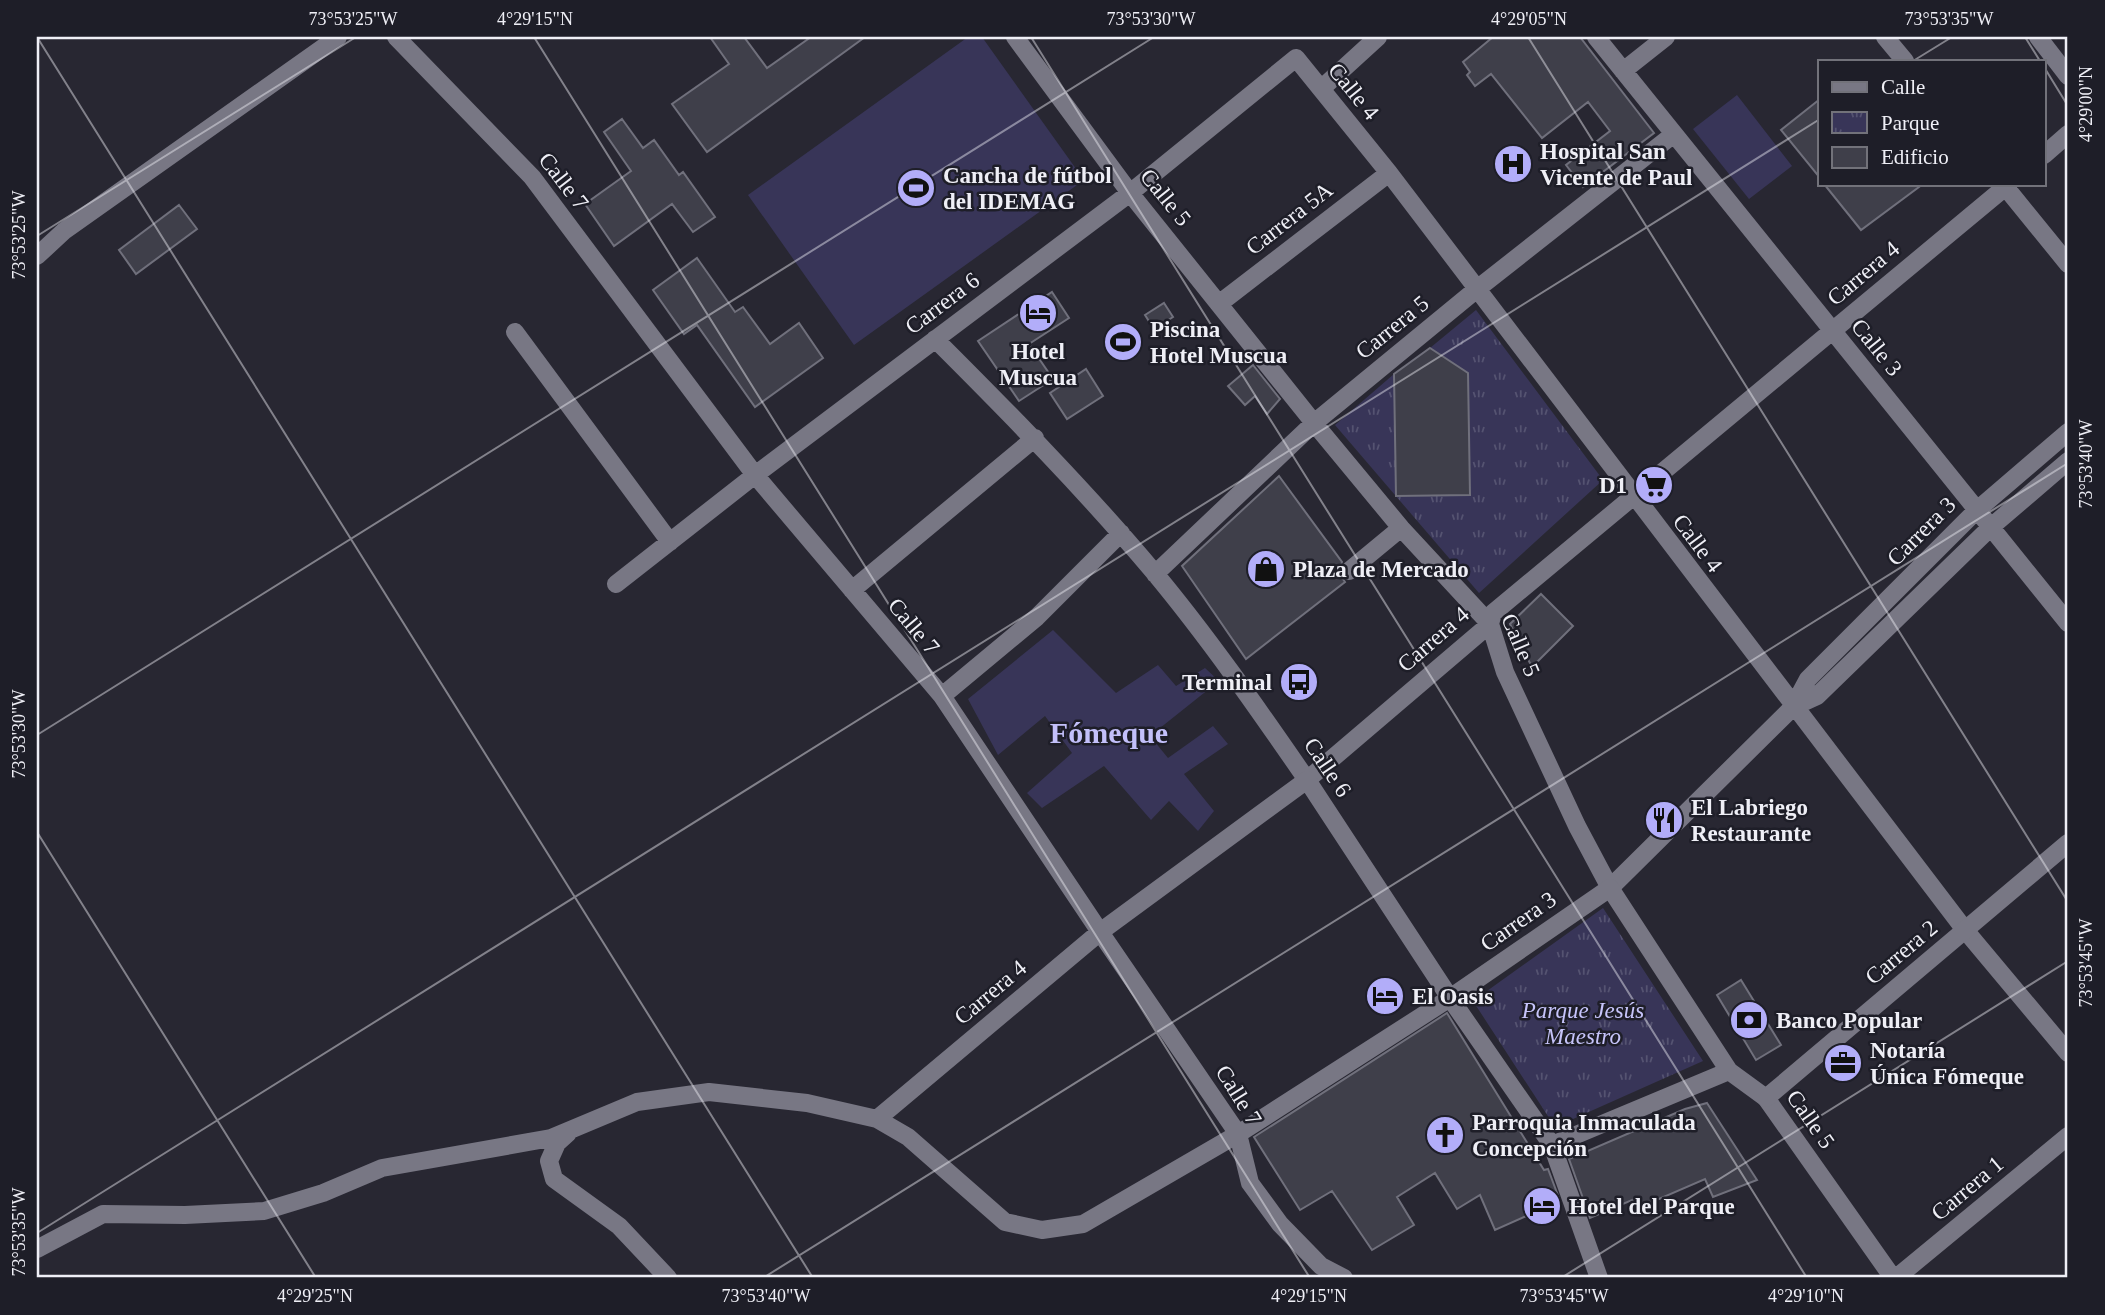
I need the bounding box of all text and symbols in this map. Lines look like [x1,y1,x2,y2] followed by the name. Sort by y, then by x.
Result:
[309,9,397,29] text: 73°53'25"W
[497,9,573,29] text: 4°29'15"N
[1107,9,1195,29] text: 73°53'30"W
[1491,9,1567,29] text: 4°29'05"N
[1905,9,1993,29] text: 73°53'35"W
[1323,58,1384,125] street label: Calle 4
[1818,60,2046,186] legend
[2076,66,2096,142] text: 4°29'00"N
[1881,75,1925,99] text: Calle
[1881,111,1939,135] text: Parque
[1540,139,1692,190] place label: Hospital San Vicente de Paul
[1492,143,1534,185] hospital icon: Hospital San Vicente de Paul
[1881,145,1949,169] text: Edificio
[534,148,594,215] street label: Calle 7
[943,163,1112,214] place label: Cancha de fútbol del IDEMAG
[1135,164,1196,231] street label: Calle 5
[895,167,937,209] sports icon: Cancha de fútbol del IDEMAG
[1241,177,1338,260] street label: Carrera 5A
[9,191,29,279] text: 73°53'25"W
[1822,236,1905,311] street label: Carrera 4
[900,267,984,339] street label: Carrera 6
[1351,291,1434,364] street label: Carrera 5
[1017,292,1059,334] hotel icon: Hotel Muscua
[1846,314,1907,381] street label: Calle 3
[1150,317,1288,368] place label: Piscina Hotel Muscua
[1102,321,1144,363] sports icon: Piscina Hotel Muscua
[999,339,1077,390] place label: Hotel Muscua
[2076,420,2096,508] text: 73°53'40"W
[1633,464,1675,506] supermarket icon: D1
[1599,473,1627,498] place label: D1
[1882,492,1961,571] street label: Carrera 3
[1668,510,1728,577] street label: Calle 4
[1245,548,1287,590] shop icon: Plaza de Mercado
[1293,557,1469,582] place label: Plaza de Mercado
[883,593,944,660] street label: Calle 7
[1393,601,1474,677] street label: Carrera 4
[1496,610,1545,680] street label: Calle 5
[1278,661,1320,703] bus stop icon: Terminal
[1182,670,1272,695] place label: Terminal
[9,690,29,778] text: 73°53'30"W
[1050,716,1168,749] district label: Fómeque
[1299,733,1356,802] street label: Calle 6
[1691,795,1811,846] place label: El Labriego Restaurante
[1643,799,1685,841] restaurant icon: El Labriego Restaurante
[1476,886,1561,956] street label: Carrera 3
[1860,915,1942,990] street label: Carrera 2
[2076,919,2096,1007] text: 73°53'45"W
[949,955,1032,1030] street label: Carrera 4
[1364,975,1406,1017] hotel icon: El Oasis
[1412,984,1493,1009] place label: El Oasis
[1521,998,1644,1049] park label: Parque Jesús Maestro
[1728,999,1770,1041] bank icon: Banco Popular
[1776,1008,1922,1033] place label: Banco Popular
[1870,1038,2024,1089] place label: Notaría Única Fómeque
[1822,1042,1864,1084] office icon: Notaría Única Fómeque
[1211,1061,1267,1130] street label: Calle 7
[1781,1085,1840,1153] street label: Calle 5
[1472,1110,1696,1161] place label: Parroquia Inmaculada Concepción
[1424,1114,1466,1156] church icon: Parroquia Inmaculada Concepción
[1926,1151,2008,1226] street label: Carrera 1
[1521,1185,1563,1227] hotel icon: Hotel del Parque
[9,1188,29,1276] text: 73°53'35"W
[1569,1194,1735,1219] place label: Hotel del Parque
[277,1286,353,1306] text: 4°29'25"N
[722,1286,810,1306] text: 73°53'40"W
[1271,1286,1347,1306] text: 4°29'15"N
[1520,1286,1608,1306] text: 73°53'45"W
[1768,1286,1844,1306] text: 4°29'10"N

